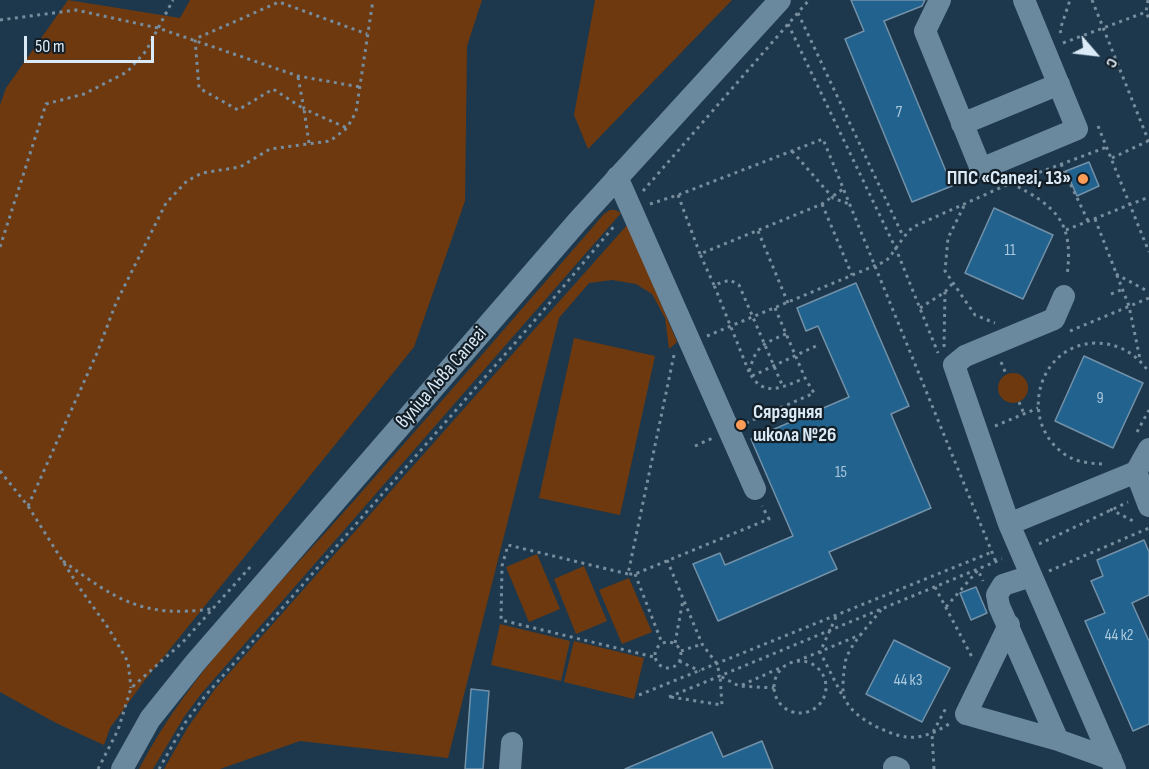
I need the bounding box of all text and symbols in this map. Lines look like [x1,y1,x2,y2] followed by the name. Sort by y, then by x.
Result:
[27,24,158,62] scale bar
[1065,24,1125,84] north arrow
[35,36,65,57] text: 50 m
[1101,55,1122,71] text: С
[896,103,902,123] house number: 7
[947,167,1071,191] place label: ППС «Сапегі, 13»
[1076,172,1090,186] marker: ППС «Сапегі, 13»
[1004,241,1016,261] house number: 11
[391,322,493,434] street label: вуліца Льва Сапегі
[1096,389,1104,409] house number: 9
[753,401,836,448] place label: Сярэдняя школа №26
[734,418,748,432] marker: Сярэдняя школа №26
[835,463,847,483] house number: 15
[1105,626,1133,646] house number: 44 к2
[894,671,922,691] house number: 44 к3

